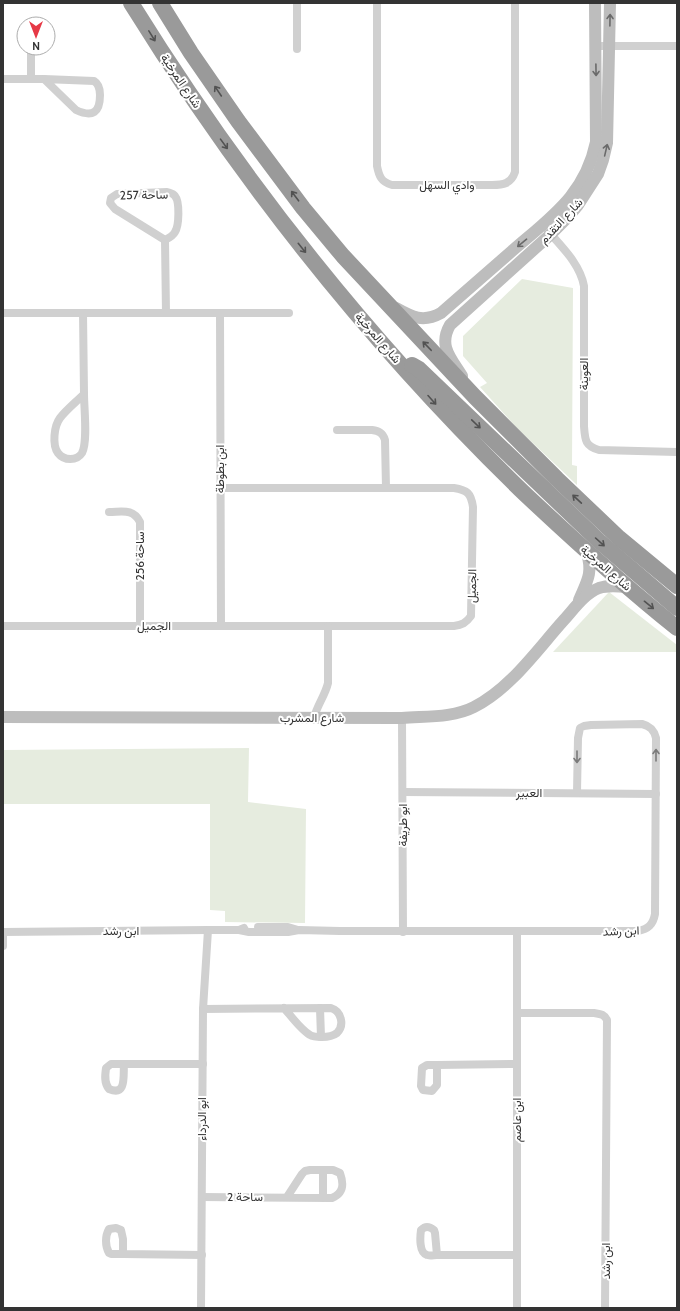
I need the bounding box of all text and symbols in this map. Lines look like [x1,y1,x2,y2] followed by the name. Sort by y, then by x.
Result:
[606,14,614,27] one-way arrow
[16,16,56,56] north arrow
[148,30,156,42] one-way arrow
[32,39,40,53] text: N
[156,51,205,112] street label: شارع المرخية
[592,63,600,76] one-way arrow
[214,86,222,97] one-way arrow
[220,138,229,149] one-way arrow
[602,144,610,157] one-way arrow
[419,177,475,195] street label: وادي السهل
[120,187,168,202] street label: ساحة 257
[290,191,299,202] one-way arrow
[536,195,587,248] street label: شارع التقدم
[517,238,528,247] one-way arrow
[298,243,307,253] one-way arrow
[351,309,404,367] street label: شارع المرخية
[422,341,432,351] one-way arrow
[576,358,592,390] street label: العوينة
[428,395,437,405] one-way arrow
[471,419,481,428] one-way arrow
[212,445,228,493] street label: ابن بطوطة
[572,494,582,503] one-way arrow
[132,531,147,581] street label: ساحة 256
[595,538,606,547] one-way arrow
[577,542,635,595] street label: شارع المرخية
[464,569,480,603] street label: الجميل
[643,601,654,610] one-way arrow
[137,618,171,634] street label: الجميل
[280,710,344,727] street label: شارع المشرب
[652,749,660,762] one-way arrow
[574,750,581,763] one-way arrow
[515,785,542,801] street label: العبير
[395,804,411,846] street label: ابو طريفة
[602,922,640,940] street label: ابن رشد
[103,923,139,939] street label: ابن رشد
[194,1097,210,1141] street label: ابو الدرداء
[509,1098,525,1142] street label: ابن عاصم
[227,1189,263,1204] street label: ساحة 2
[598,1243,614,1279] street label: ابن رشد

